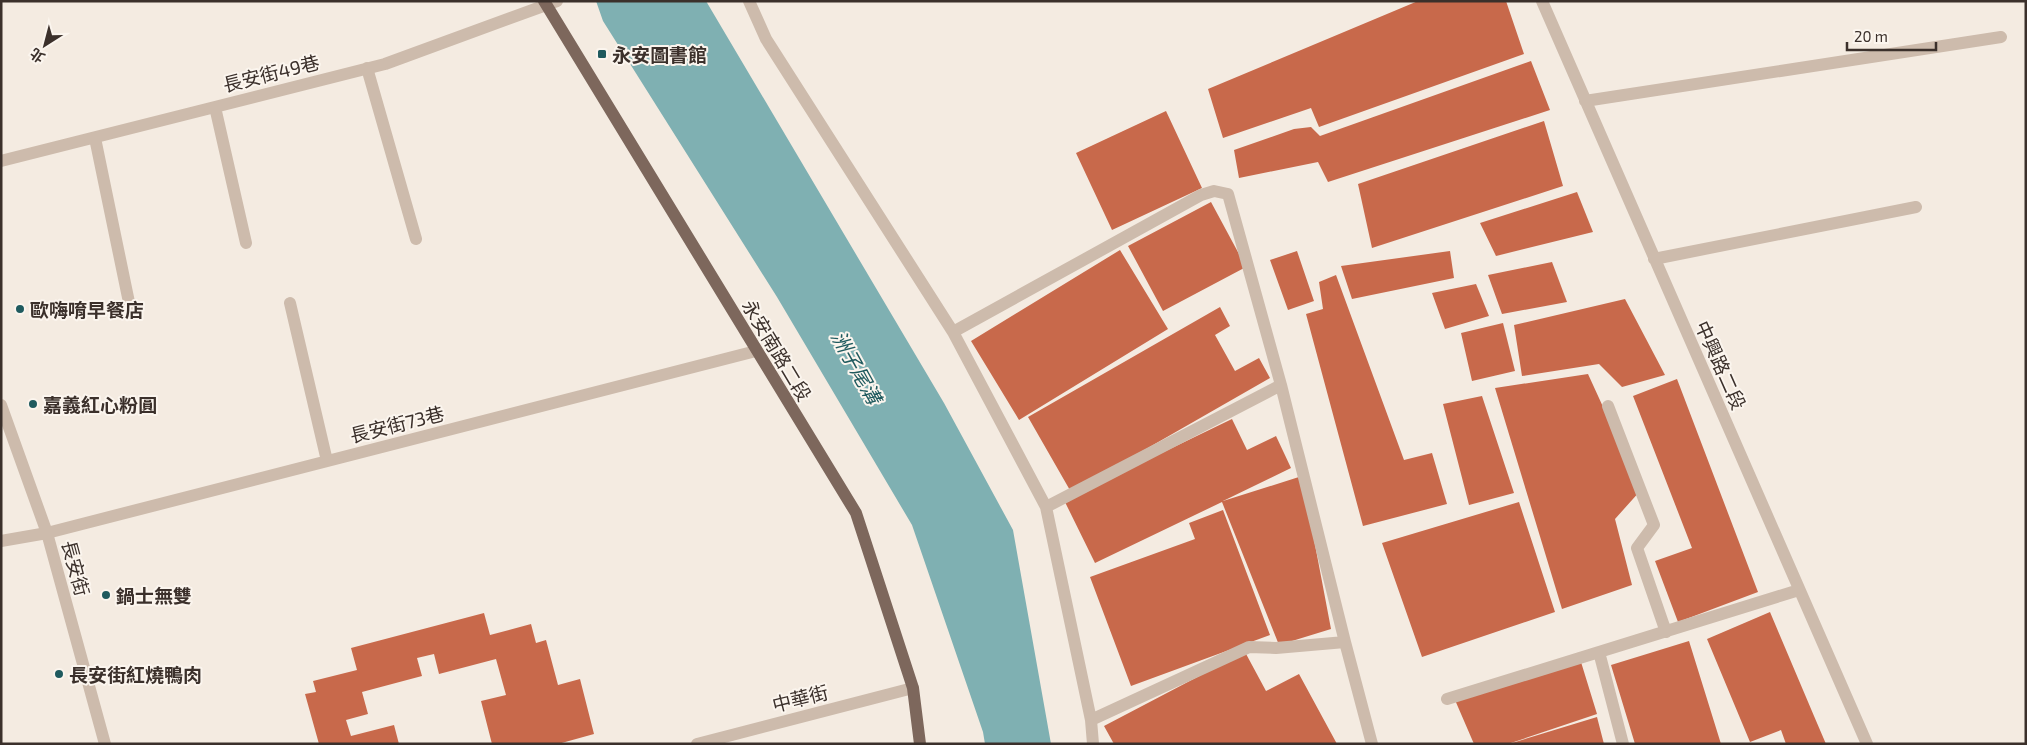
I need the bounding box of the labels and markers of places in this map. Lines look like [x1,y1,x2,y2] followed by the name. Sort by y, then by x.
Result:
[612,43,707,66] place label: 永安圖書館
[596,48,608,60] marker: 永安圖書館
[30,298,144,321] place label: 歐嗨唷早餐店
[14,303,26,315] marker: 歐嗨唷早餐店
[43,393,157,416] place label: 嘉義紅心粉圓
[27,398,39,410] marker: 嘉義紅心粉圓
[116,584,192,607] place label: 鍋士無雙
[100,589,112,601] marker: 鍋士無雙
[69,663,202,686] place label: 長安街紅燒鴨肉
[53,668,65,680] marker: 長安街紅燒鴨肉

